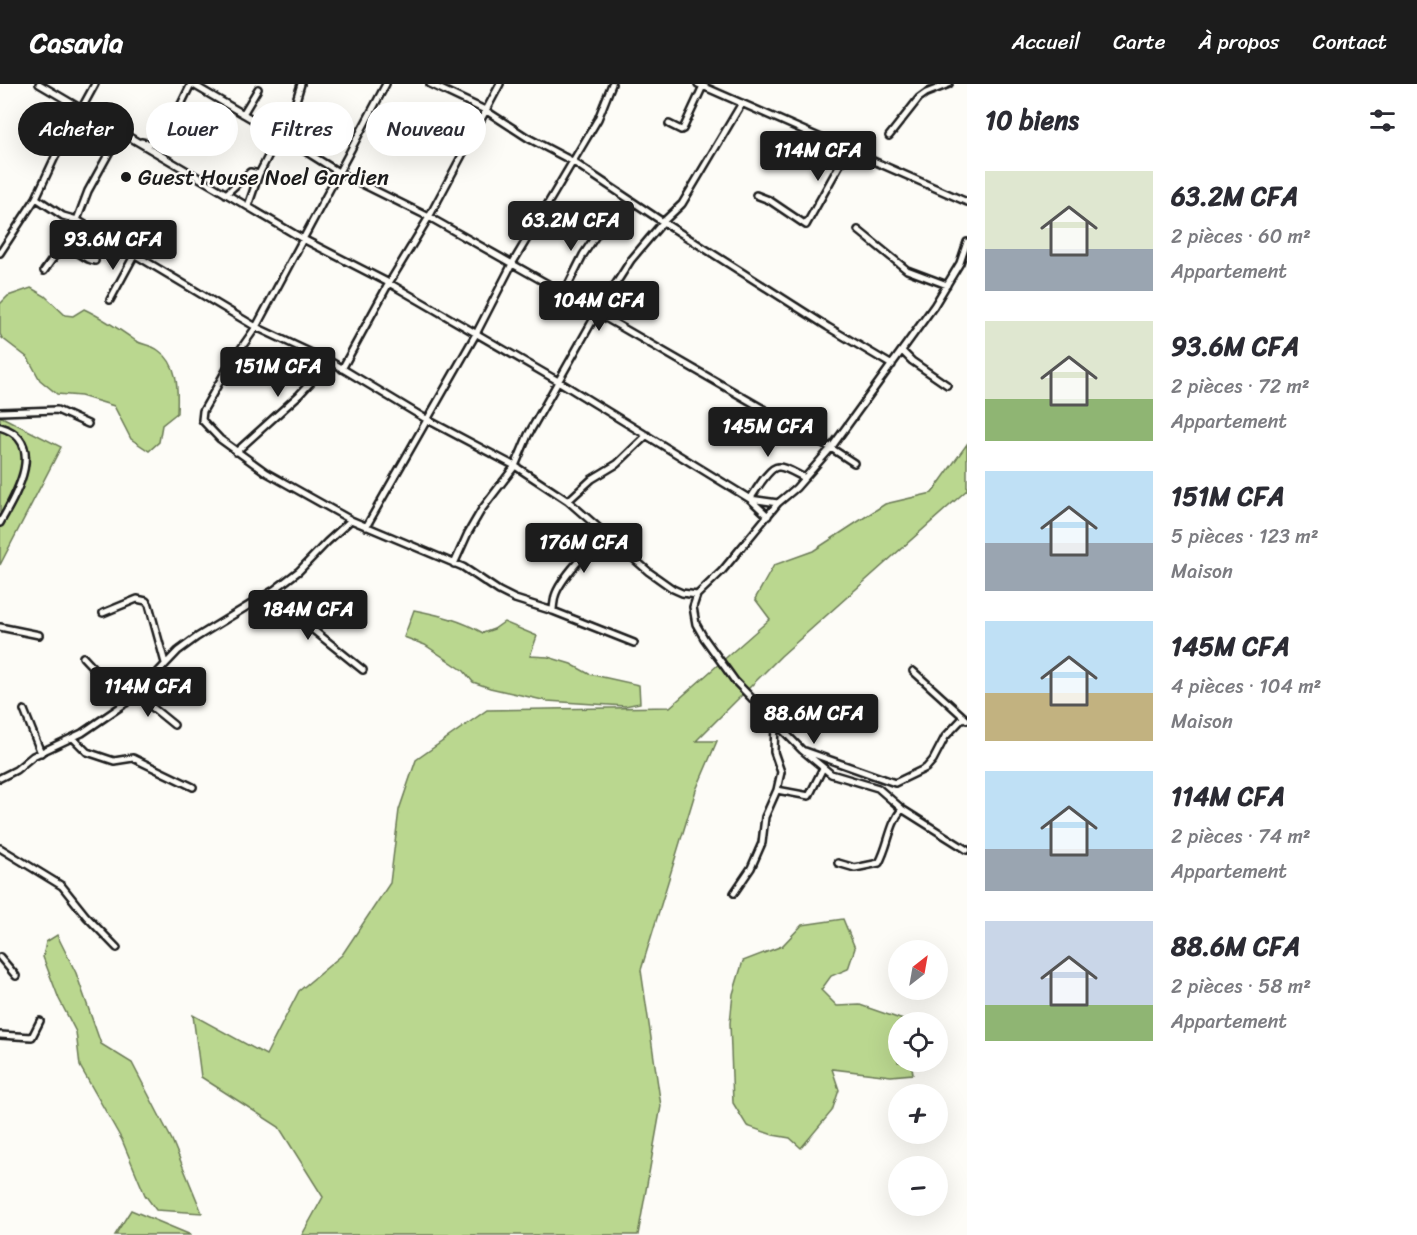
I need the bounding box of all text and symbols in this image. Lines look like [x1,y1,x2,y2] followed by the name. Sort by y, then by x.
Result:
[30,18,123,67] text: Casavia
[1012,23,1080,61] text: Accueil
[1113,23,1166,61] text: Carte
[1199,23,1280,61] text: À propos
[1313,23,1387,61] text: Contact
[985,97,1079,143] text: 10 biens
[18,102,134,156] chip: Acheter
[146,102,238,156] chip: Louer
[250,102,354,156] chip: Filtres
[366,102,486,156] chip: Nouveau
[1366,104,1399,137] icon: filters
[756,131,880,182] pin: 114M CFA
[774,133,862,168] text: 114M CFA
[138,158,389,197] place label: Guest House Noel Gardien
[119,170,133,184] marker: Guest House Noel Gardien
[1171,173,1298,219] text: 63.2M CFA
[1033,195,1105,267] icon: home
[502,201,640,252] pin: 63.2M CFA
[522,203,620,238] text: 63.2M CFA
[1171,219,1311,254] text: 2 pièces · 60 m²
[44,220,182,271] pin: 93.6M CFA
[64,222,162,257] text: 93.6M CFA
[1171,254,1287,289] text: Appartement
[537,281,661,332] pin: 104M CFA
[553,283,645,318] text: 104M CFA
[1171,323,1299,369] text: 93.6M CFA
[1033,345,1105,417] icon: home
[216,347,340,398] pin: 151M CFA
[234,349,322,384] text: 151M CFA
[1171,369,1310,404] text: 2 pièces · 72 m²
[1171,404,1287,439] text: Appartement
[706,407,830,458] pin: 145M CFA
[722,409,814,444] text: 145M CFA
[1171,473,1285,519] text: 151M CFA
[1033,495,1105,567] icon: home
[1171,519,1319,554] text: 5 pièces · 123 m²
[522,523,646,574] pin: 176M CFA
[539,525,629,560] text: 176M CFA
[1171,554,1233,589] text: Maison
[246,590,370,641] pin: 184M CFA
[262,592,354,627] text: 184M CFA
[1171,623,1290,669] text: 145M CFA
[1033,645,1105,717] icon: home
[86,667,210,718] pin: 114M CFA
[104,669,192,704] text: 114M CFA
[1171,669,1321,704] text: 4 pièces · 104 m²
[745,694,883,745] pin: 88.6M CFA
[764,696,864,731] text: 88.6M CFA
[1171,704,1233,739] text: Maison
[1171,773,1285,819] text: 114M CFA
[1033,795,1105,867] icon: home
[1171,819,1311,854] text: 2 pièces · 74 m²
[1171,854,1287,889] text: Appartement
[1171,923,1300,969] text: 88.6M CFA
[888,940,948,1000] north arrow
[888,940,948,1216] map controls
[1033,945,1105,1017] icon: home
[1171,969,1311,1004] text: 2 pièces · 58 m²
[1171,1004,1287,1039] text: Appartement
[888,1012,948,1072] button: locate
[888,1084,948,1144] button: +
[888,1156,948,1216] button: −

